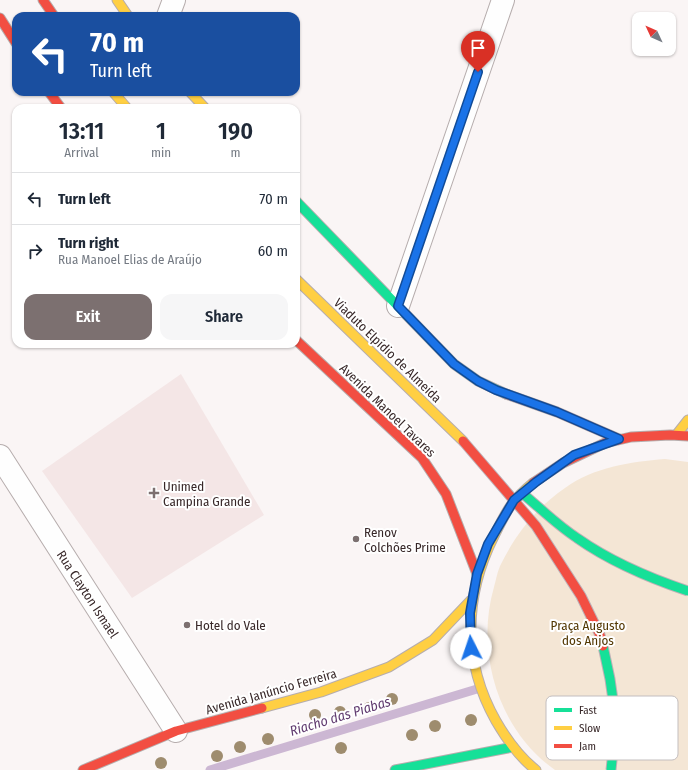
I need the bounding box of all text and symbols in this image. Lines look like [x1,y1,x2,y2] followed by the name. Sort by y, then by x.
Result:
[632,12,676,56] north arrow
[632,12,676,56] map controls
[90,26,144,59] text: 70 m
[24,28,76,80] icon: left
[461,31,495,72] pin
[467,37,489,59] icon: arrive
[90,60,152,82] text: Turn left
[59,117,104,145] text: 13:11
[156,117,166,145] text: 1
[218,117,253,145] text: 190
[64,145,99,160] text: Arrival
[151,145,171,160] text: min
[231,145,241,160] text: m
[24,188,46,210] icon: left
[58,190,111,208] text: Turn left
[259,190,288,208] text: 70 m
[58,234,119,252] text: Turn right
[24,240,46,262] icon: right
[258,242,288,260] text: 60 m
[58,252,202,267] text: Rua Manoel Elias de Araújo
[24,294,152,340] button: Exit
[160,294,288,340] button: Share
[331,295,444,406] street label: Viaduto Elpídio de Almeida
[337,361,439,460] street label: Avenida Manoel Tavares
[163,479,251,509] place label: Unimed Campina Grande
[148,487,160,499] marker: Unimed Campina Grande
[364,525,446,555] place label: Renov Colchões Prime
[351,534,361,544] marker: Renov Colchões Prime
[54,548,122,641] street label: Rua Clayton Ismael
[195,618,266,633] place label: Hotel do Vale
[551,618,626,648] park label: Praça Augusto dos Anjos
[182,620,192,630] marker: Hotel do Vale
[450,627,492,669] position arrow
[204,666,338,717] street label: Avenida Janúncio Ferreira
[288,693,393,740] water label: Riacho das Piabas
[546,696,678,760] legend
[579,704,597,717] text: Fast
[579,722,600,735] text: Slow
[579,740,596,753] text: Jam

